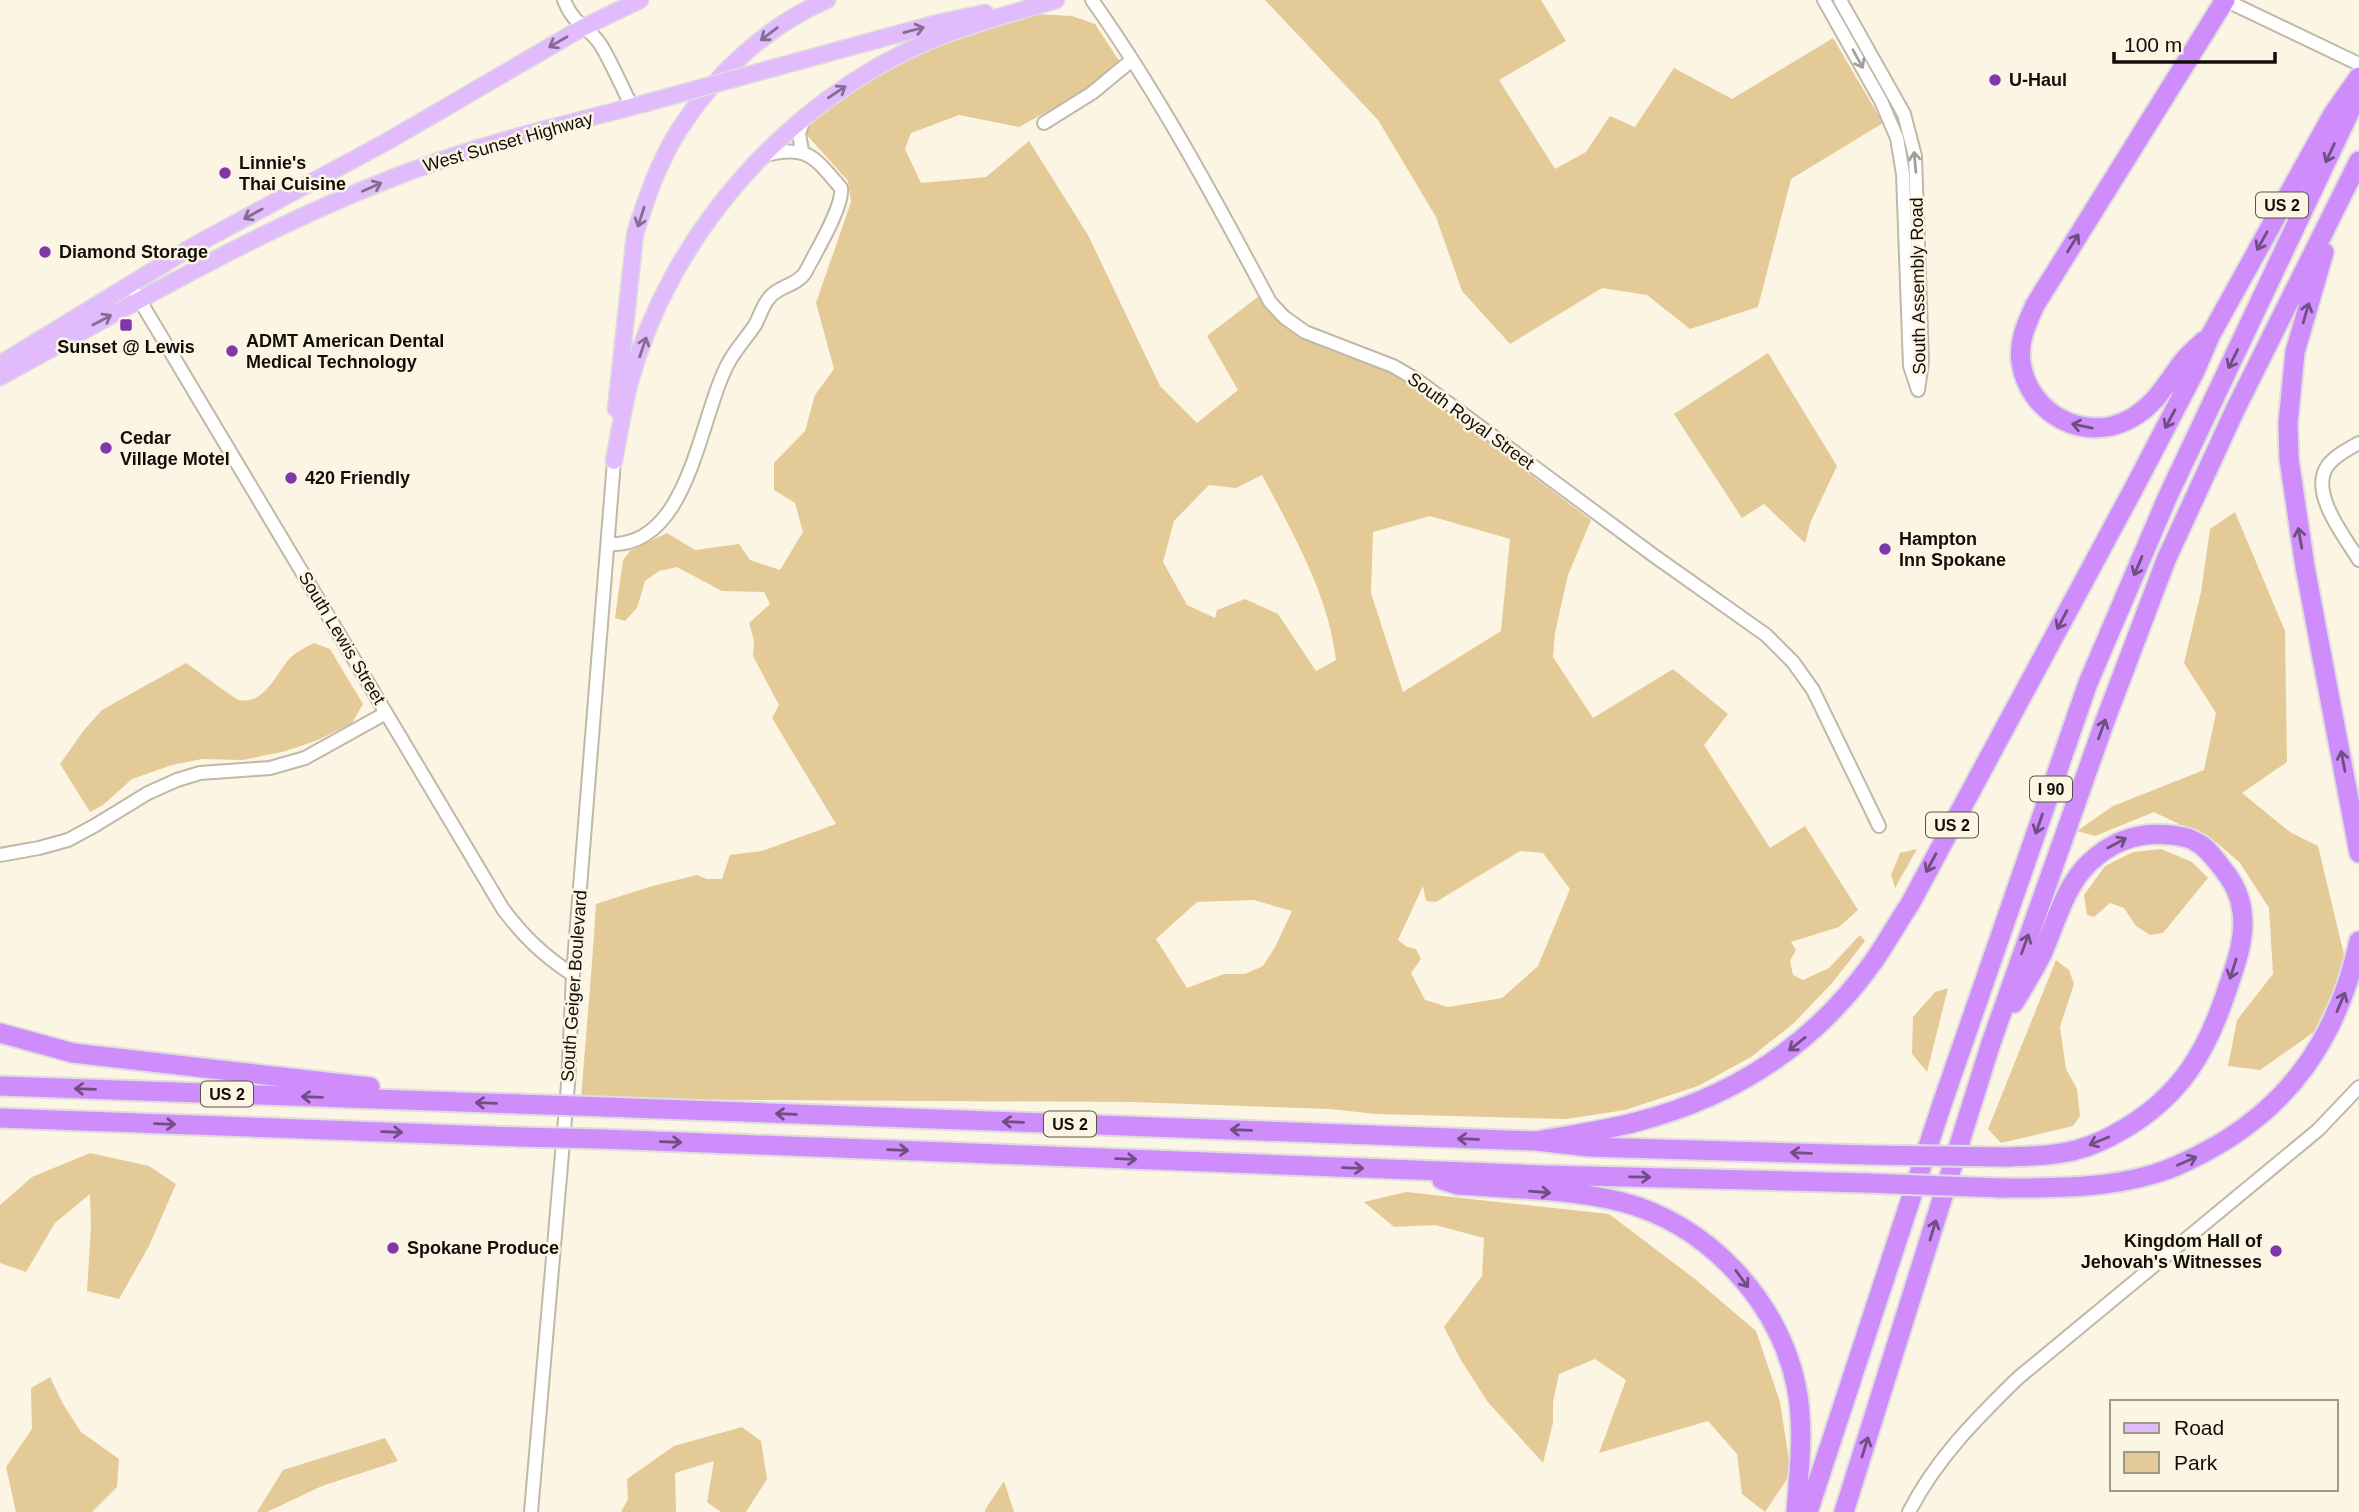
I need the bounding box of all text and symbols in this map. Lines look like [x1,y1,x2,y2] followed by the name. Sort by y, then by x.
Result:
[2114,21,2275,65] scale bar
[902,23,925,36] one-way arrow
[760,27,779,42] one-way arrow
[2124,33,2182,56] text: 100 m
[548,35,568,49] one-way arrow
[1851,49,1865,69] one-way arrow
[2009,70,2067,90] place label: U-Haul
[1987,72,2003,88] marker: U-Haul
[826,85,846,99] one-way arrow
[421,108,595,176] street label: West Sunset Highway
[2323,143,2336,164] one-way arrow
[1908,152,1921,174] one-way arrow
[239,153,346,194] place label: Linnie's Thai Cuisine
[217,165,233,181] marker: Linnie's Thai Cuisine
[361,180,382,193] one-way arrow
[2256,192,2308,218] road number: US 2
[1906,197,1930,375] street label: South Assembly Road
[633,206,646,228] one-way arrow
[243,207,263,221] one-way arrow
[2255,231,2269,251] one-way arrow
[2067,234,2081,254] one-way arrow
[59,242,208,262] place label: Diamond Storage
[37,244,53,260] marker: Diamond Storage
[2300,302,2313,325] one-way arrow
[92,313,112,327] one-way arrow
[118,317,134,333] marker: Sunset @ Lewis
[246,331,444,372] place label: ADMT American Dental Medical Technology
[57,337,195,357] place label: Sunset @ Lewis
[637,337,650,359] one-way arrow
[224,343,240,359] marker: ADMT American Dental Medical Technology
[2226,348,2240,369] one-way arrow
[1404,369,1538,473] street label: South Royal Street
[2162,408,2176,429] one-way arrow
[2071,418,2094,432] one-way arrow
[120,428,230,469] place label: Cedar Village Motel
[98,440,114,456] marker: Cedar Village Motel
[305,468,410,488] place label: 420 Friendly
[283,470,299,486] marker: 420 Friendly
[2293,527,2306,550] one-way arrow
[1899,529,2006,570] place label: Hampton Inn Spokane
[1877,541,1893,557] marker: Hampton Inn Spokane
[2131,555,2144,576] one-way arrow
[295,568,389,708] street label: South Lewis Street
[2055,609,2069,629] one-way arrow
[2097,719,2109,741] one-way arrow
[2336,750,2349,773] one-way arrow
[2030,776,2072,802] road number: I 90
[1926,812,1978,838] road number: US 2
[2032,812,2044,834] one-way arrow
[2106,836,2127,850] one-way arrow
[1924,853,1938,873] one-way arrow
[557,889,591,1083] street label: South Geiger Boulevard
[2020,933,2033,955] one-way arrow
[2226,958,2239,980] one-way arrow
[2335,991,2348,1013] one-way arrow
[1788,1037,1806,1052] one-way arrow
[73,1082,96,1095] one-way arrow
[201,1082,253,1106] road number: US 2
[301,1090,324,1103] one-way arrow
[475,1096,498,1109] one-way arrow
[775,1107,798,1120] one-way arrow
[1044,1112,1096,1136] road number: US 2
[1002,1115,1025,1129] one-way arrow
[153,1118,176,1131] one-way arrow
[1230,1124,1253,1137] one-way arrow
[380,1126,403,1139] one-way arrow
[1457,1132,1480,1145] one-way arrow
[659,1135,682,1148] one-way arrow
[2089,1136,2110,1149] one-way arrow
[886,1144,909,1157] one-way arrow
[1789,1146,1812,1159] one-way arrow
[1114,1152,1137,1166] one-way arrow
[2176,1154,2197,1167] one-way arrow
[1341,1161,1364,1174] one-way arrow
[1629,1171,1652,1184] one-way arrow
[1529,1186,1551,1199] one-way arrow
[1927,1219,1940,1241] one-way arrow
[2081,1231,2263,1272] place label: Kingdom Hall of Jehovah's Witnesses
[407,1238,559,1258] place label: Spokane Produce
[385,1240,401,1256] marker: Spokane Produce
[2268,1243,2284,1259] marker: Kingdom Hall of Jehovah's Witnesses
[1735,1269,1749,1288] one-way arrow
[2110,1400,2338,1491] legend
[2174,1416,2224,1439] text: Road
[1859,1436,1872,1458] one-way arrow
[2174,1451,2218,1474] text: Park

